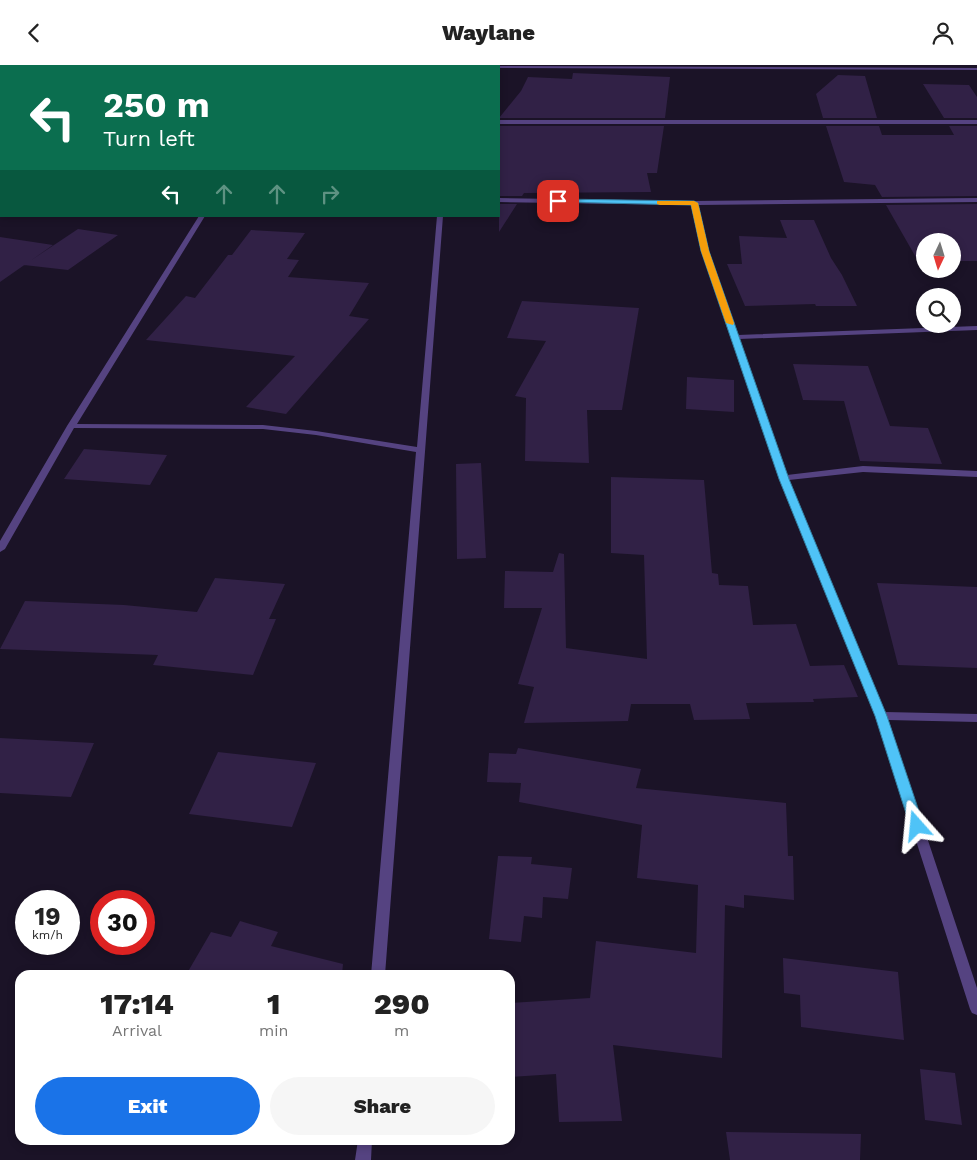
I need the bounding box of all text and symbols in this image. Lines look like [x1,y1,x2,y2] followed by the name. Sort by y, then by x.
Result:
[20,19,48,47] icon: back
[929,19,957,47] icon: person
[442,20,535,45] text: Waylane
[103,84,210,126] text: 250 m
[20,85,85,150] icon: left
[103,126,195,151] text: Turn left
[157,180,185,208] icon: left
[210,180,238,208] icon: ahead
[263,180,291,208] icon: ahead
[316,180,344,208] icon: right
[537,180,579,222] pin
[544,187,572,215] icon: arrive
[916,233,961,277] north arrow
[916,233,961,333] map controls
[916,288,961,333] button: search
[890,799,942,851] position arrow
[90,890,155,955] speed limit sign: 30
[34,902,61,931] text: 19
[32,928,63,942] text: km/h
[100,986,174,1021] text: 17:14
[267,986,280,1021] text: 1
[374,986,430,1021] text: 290
[112,1021,162,1040] text: Arrival
[259,1021,289,1040] text: min
[394,1021,409,1040] text: m
[35,1077,260,1135] button: Exit
[270,1077,495,1135] button: Share

